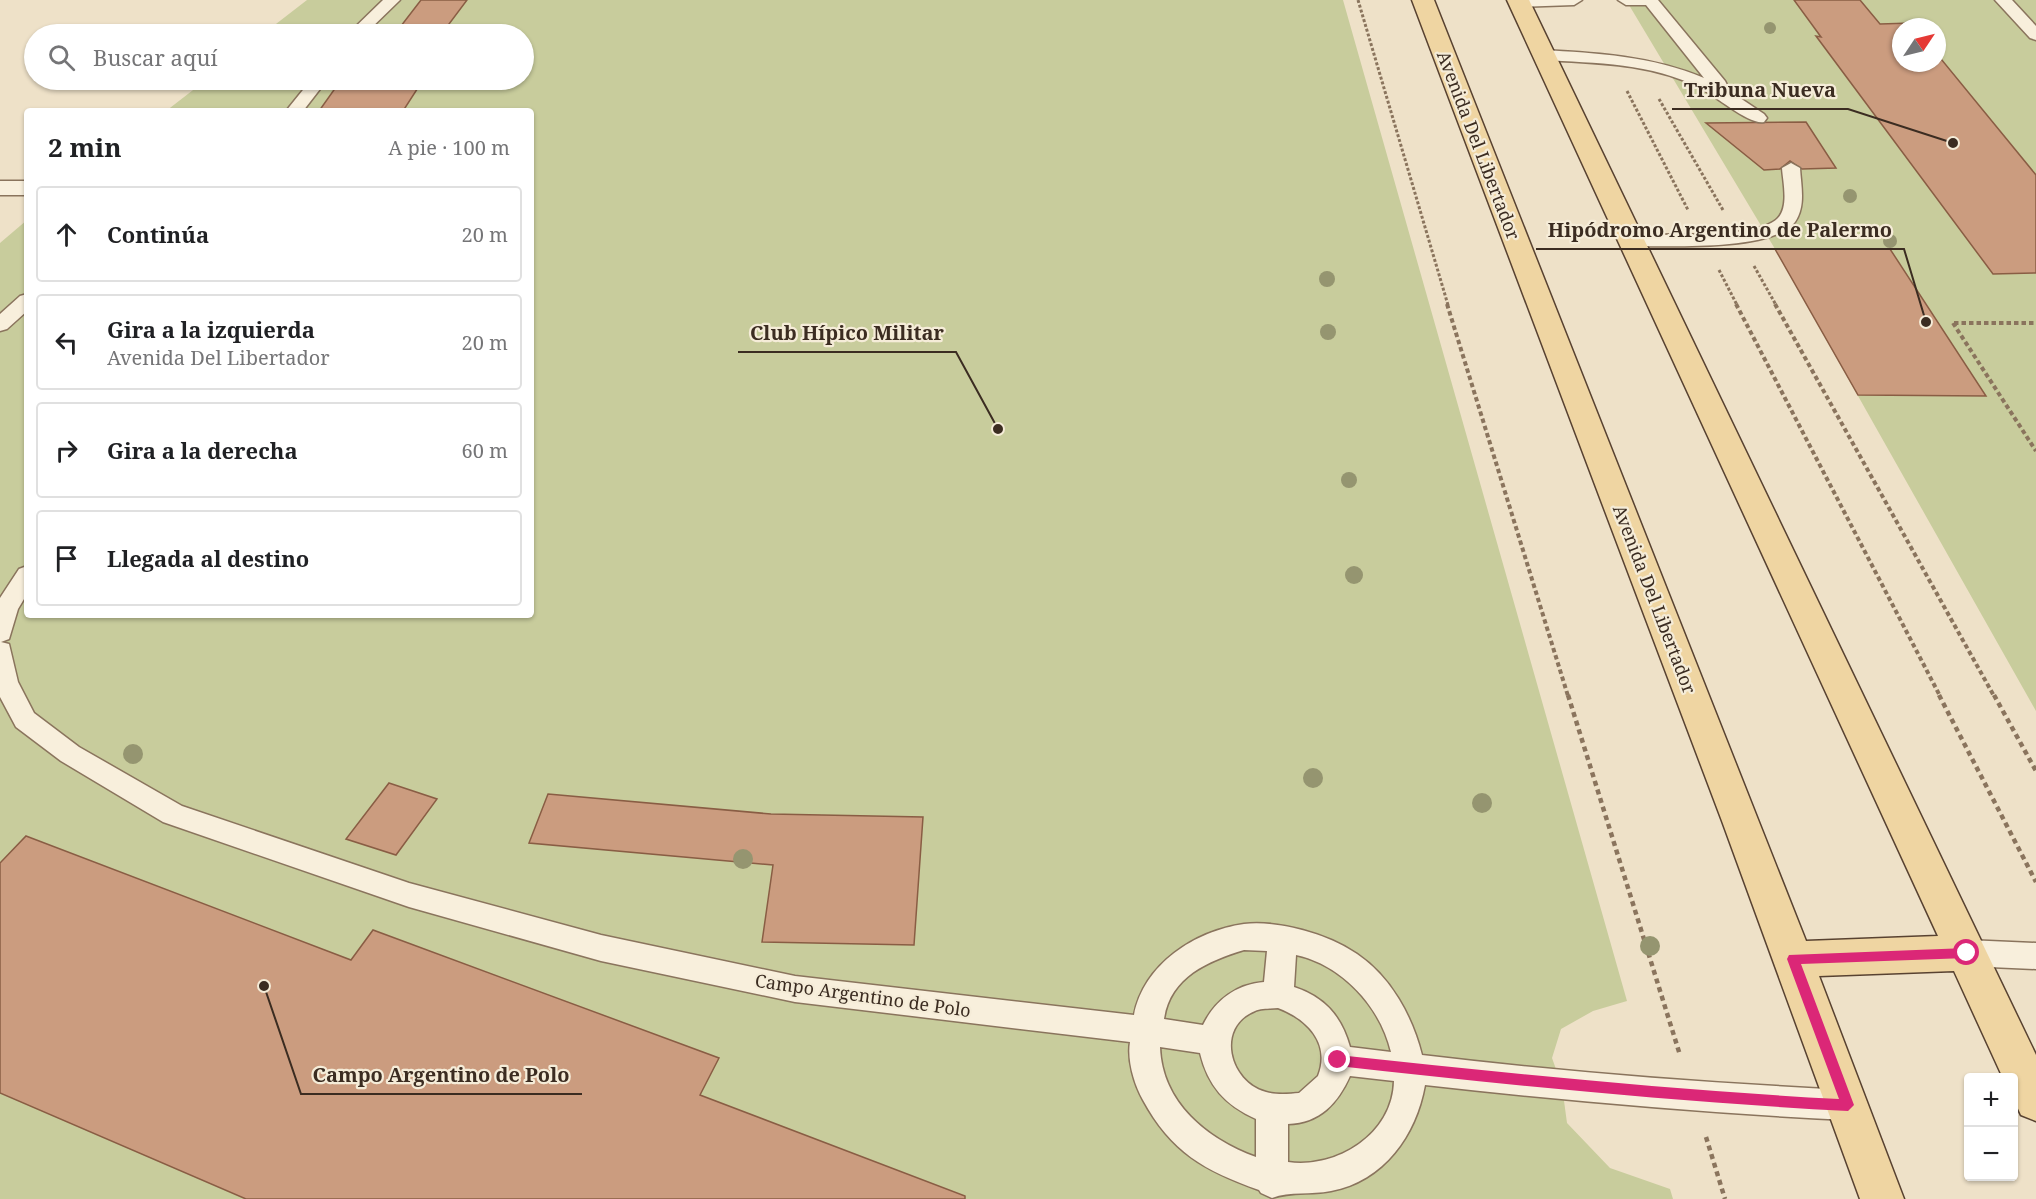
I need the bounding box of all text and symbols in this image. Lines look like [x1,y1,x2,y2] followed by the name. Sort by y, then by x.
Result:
[1892,18,1946,72] north arrow
[24,24,534,90] search box
[45,41,78,74] icon: search
[93,42,217,72] text: Buscar aquí
[1432,47,1526,243] street label: Avenida Del Libertador
[1672,71,1848,109] callout: Tribuna Nueva
[1684,76,1836,103] text: Tribuna Nueva
[48,129,122,165] text: 2 min
[388,134,510,161] text: A pie · 100 m
[1536,211,1904,249] callout: Hipódromo Argentino de Palermo
[1548,216,1892,243] text: Hipódromo Argentino de Palermo
[50,218,83,251] icon: ahead
[107,219,209,249] text: Continúa
[462,221,508,248] text: 20 m
[107,314,315,344] text: Gira a la izquierda
[738,314,956,352] callout: Club Hípico Militar
[750,319,945,346] text: Club Hípico Militar
[50,326,83,359] icon: left
[462,329,508,356] text: 20 m
[107,344,330,371] text: Avenida Del Libertador
[50,434,83,467] icon: right
[107,435,298,465] text: Gira a la derecha
[462,437,508,464] text: 60 m
[1608,501,1702,697] street label: Avenida Del Libertador
[50,542,83,575] icon: arrive
[107,543,309,573] text: Llegada al destino
[1953,939,1979,965] route start
[754,968,972,1022] street label: Campo Argentino de Polo
[1324,1046,1350,1072] route end
[301,1056,582,1094] callout: Campo Argentino de Polo
[313,1061,569,1088] text: Campo Argentino de Polo
[1964,1073,2018,1181] map controls
[1964,1073,2018,1127] button: +
[1964,1127,2018,1181] button: −

